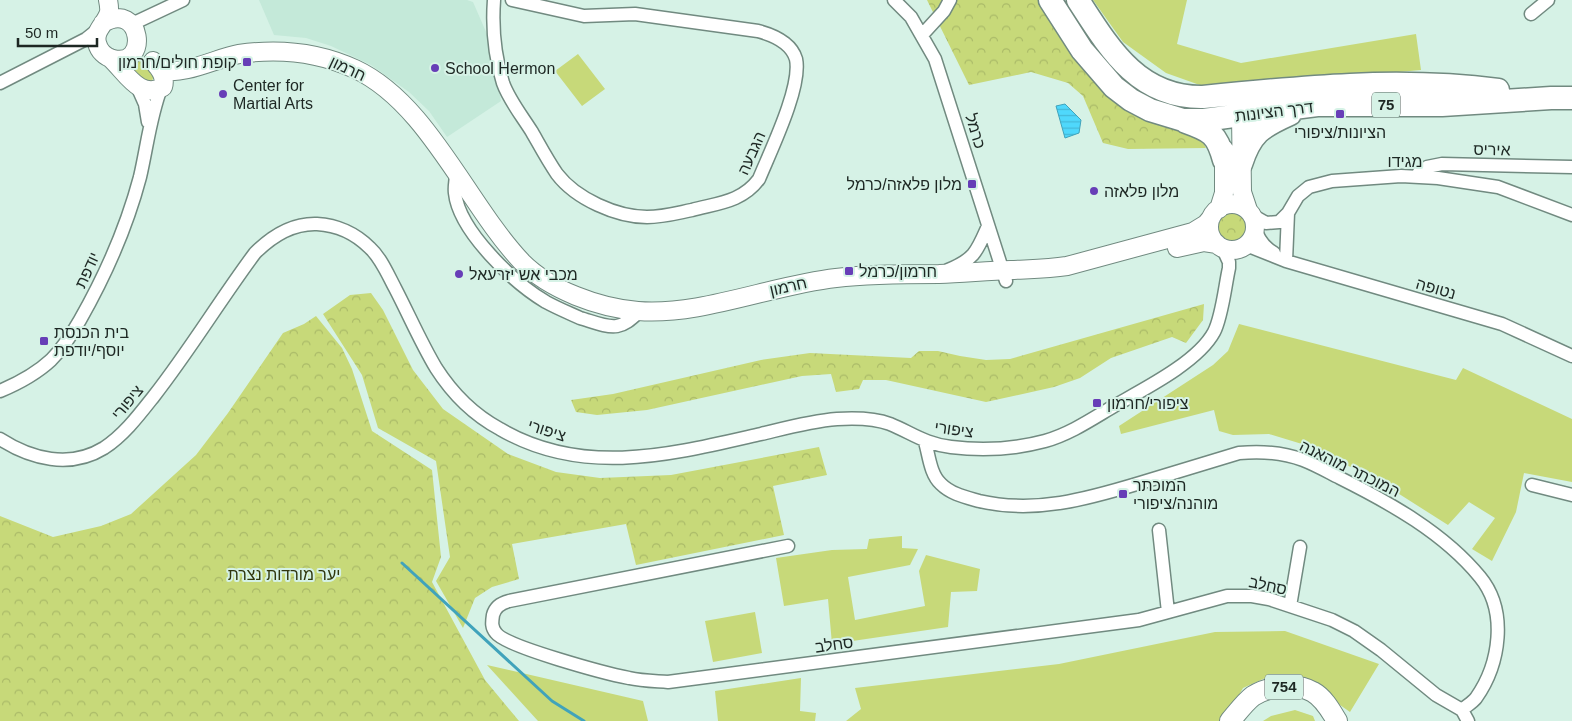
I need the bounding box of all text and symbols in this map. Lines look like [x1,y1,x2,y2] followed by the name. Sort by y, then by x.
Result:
[18,15,96,47] scale bar
[25,24,58,41] text: 50 m
[327,53,369,84] street label: חרמון
[118,54,237,71] place label: קופת חולים/חרמון
[241,56,253,68] marker: קופת חולים/חרמון
[445,60,555,77] place label: School Hermon
[429,62,441,74] marker: School Hermon
[233,77,313,112] place label: Center for Martial Arts
[217,88,229,100] marker: Center for Martial Arts
[1372,92,1400,118] road number: 75
[1234,98,1314,125] street label: דרך הציונות
[1334,108,1346,120] marker: הציונות/ציפורי
[962,112,989,151] street label: כרמל
[1294,124,1386,141] place label: הציונות/ציפורי
[734,129,768,177] street label: הגבעה
[1473,141,1511,158] street label: איריס
[1388,153,1422,170] street label: מגידו
[846,176,962,193] place label: מלון פלאזה/כרמל
[966,178,978,190] marker: מלון פלאזה/כרמל
[1104,183,1179,200] place label: מלון פלאזה
[1088,185,1100,197] marker: מלון פלאזה
[72,250,103,291] street label: יודפת
[859,263,937,280] place label: חרמון/כרמל
[843,265,855,277] marker: חרמון/כרמל
[469,266,578,283] place label: מכבי אש יזרעאל
[453,268,465,280] marker: מכבי אש יזרעאל
[768,274,808,299] street label: חרמון
[1414,275,1458,302] street label: נטופה
[54,324,129,359] place label: בית הכנסת יוסף/יודפת
[38,335,50,347] marker: בית הכנסת יוסף/יודפת
[108,382,147,423] street label: ציפורי
[1107,395,1189,412] place label: ציפורי/חרמון
[1091,397,1103,409] marker: ציפורי/חרמון
[526,416,568,445] street label: ציפורי
[933,418,975,441] street label: ציפורי
[1297,437,1403,500] street label: המוכתר מוהאנה
[1133,477,1218,512] place label: המוכתר מוהנה/ציפורי
[1117,488,1129,500] marker: המוכתר מוהנה/ציפורי
[228,566,340,583] park label: יער מורדות נצרת
[1247,573,1289,598] street label: סחלב
[814,633,854,656] street label: סחלב
[1265,674,1303,700] road number: 754

